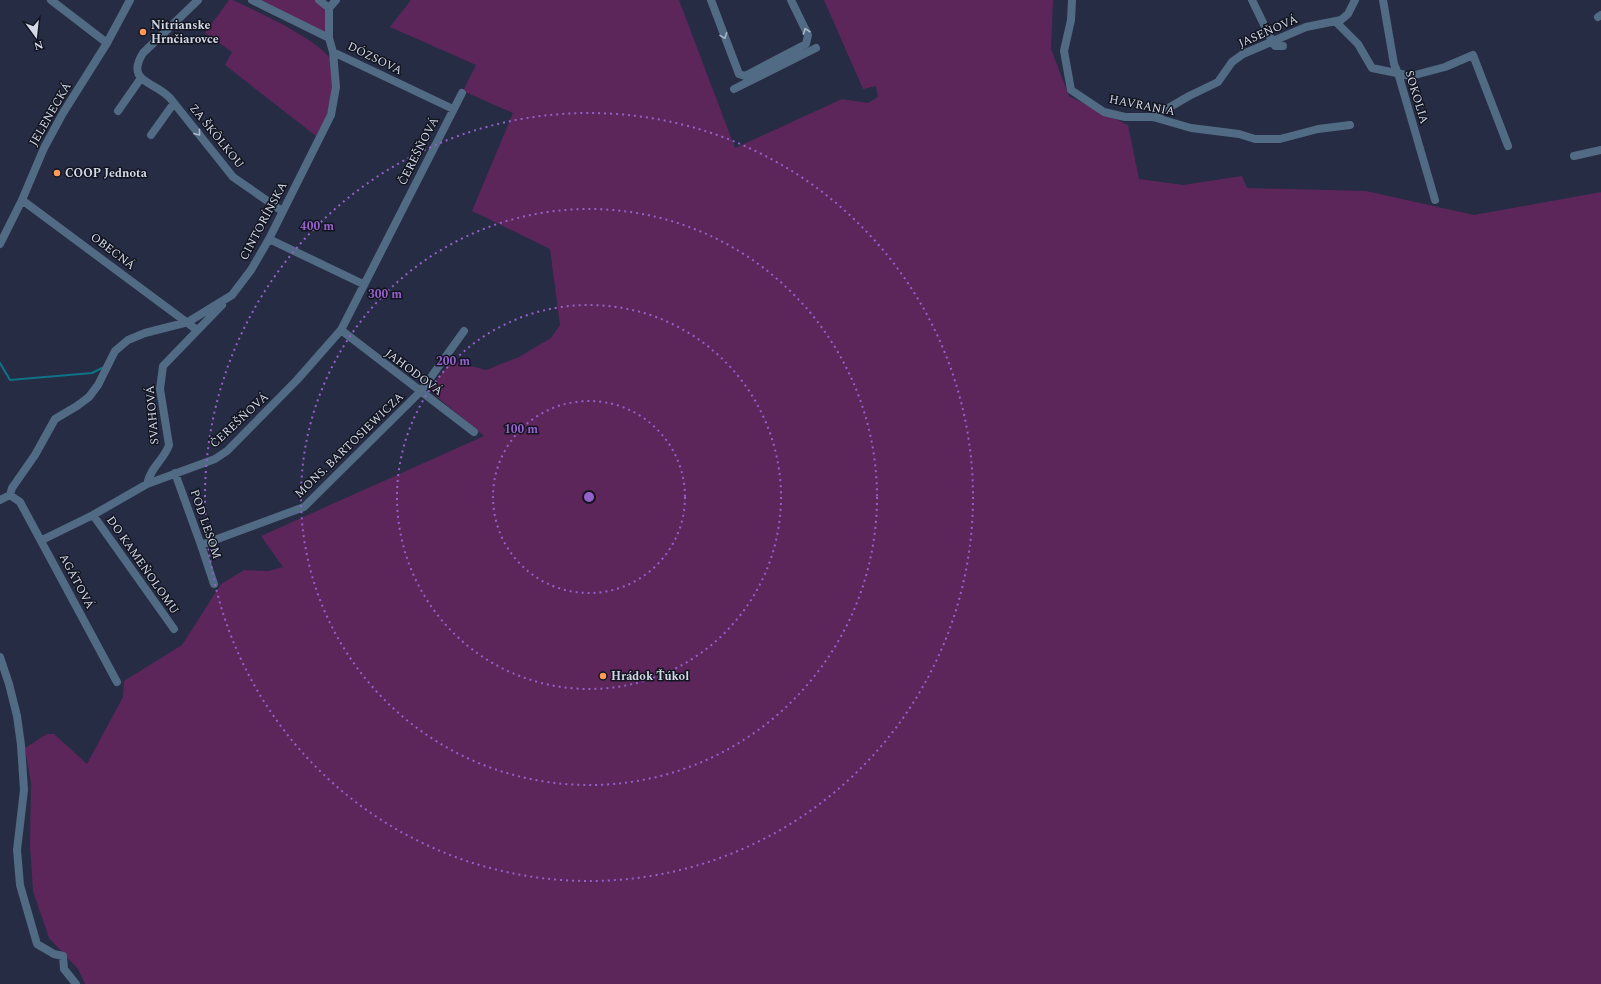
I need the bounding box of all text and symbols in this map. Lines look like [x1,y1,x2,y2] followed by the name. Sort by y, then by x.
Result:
[1235,10,1301,53] street label: JASEŇOVÁ
[16,16,56,56] north arrow
[151,16,219,49] place label: Nitrianske Hrnčiarovce
[138,27,148,37] marker: Nitrianske Hrnčiarovce
[802,28,810,35] one-way arrow
[720,33,728,40] one-way arrow
[32,36,45,55] text: N
[344,37,406,80] street label: DÓZSOVA
[1399,68,1434,126] street label: SOKOLIA
[24,79,76,150] street label: JELENECKÁ
[1107,90,1176,121] street label: HAVRANIA
[184,100,249,173] street label: ZA ŠKÔLKOU
[393,114,444,189] street label: ČEREŠŇOVÁ
[194,129,201,136] one-way arrow
[65,164,148,183] place label: COOP Jednota
[52,168,62,178] marker: COOP Jednota
[235,179,292,264] street label: CINTORÍNSKA
[300,217,334,236] text: 400 m
[86,228,139,275] street label: OBECNÁ
[368,285,402,304] text: 300 m
[381,344,447,401] street label: JAHODOVÁ
[436,352,470,371] text: 200 m
[140,385,165,445] street label: SVAHOVÁ
[206,388,273,453] street label: ČEREŠŇOVÁ
[290,388,408,503] street label: MONS. BARTOSIEWICZA
[504,420,538,439] text: 100 m
[185,487,226,562] street label: POD LESOM
[582,490,596,504] centre of rings
[101,512,184,618] street label: DO KAMEŇOLOMU
[54,550,99,612] street label: AGÁTOVÁ
[611,667,689,686] place label: Hrádok Ťúkol
[598,671,608,681] marker: Hrádok Ťúkol

